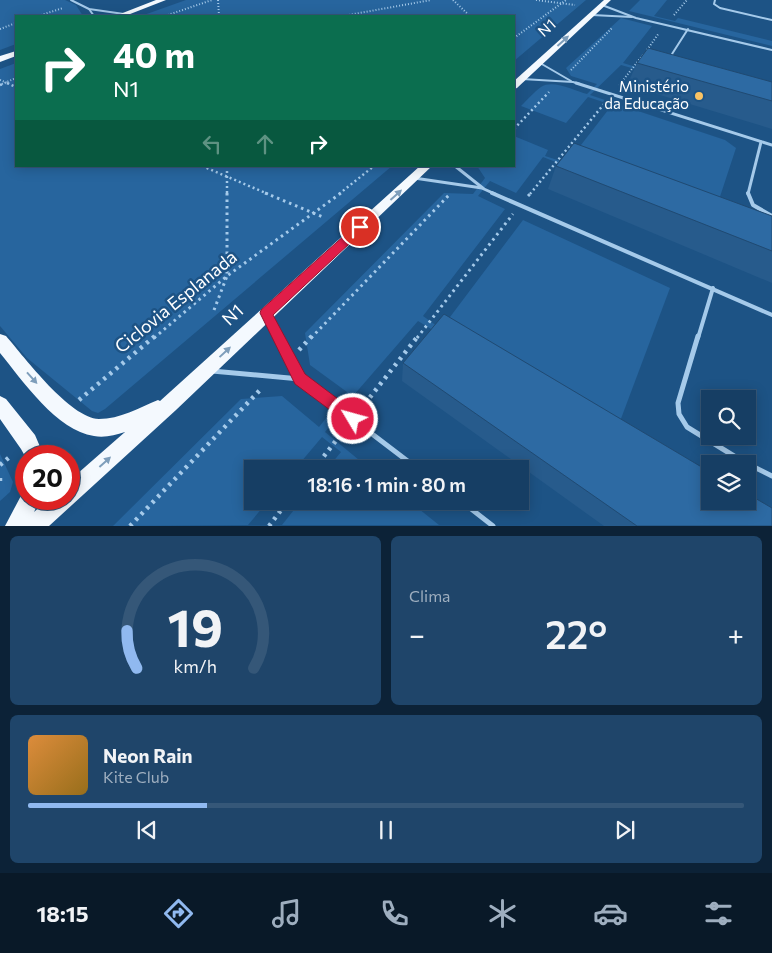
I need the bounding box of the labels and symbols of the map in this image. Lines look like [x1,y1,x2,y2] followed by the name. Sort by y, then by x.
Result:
[534,15,559,40] street label: N1
[556,35,568,47] one-way arrow
[604,77,689,112] place label: Ministério da Educação
[693,90,705,102] marker: Ministério da Educação
[390,189,402,200] one-way arrow
[339,206,381,248] pin
[110,245,241,357] street label: Ciclovia Esplanada
[217,299,248,330] street label: N1
[219,346,231,358] one-way arrow
[27,371,38,384] one-way arrow
[326,392,378,444] position arrow
[15,445,80,510] speed limit sign: 20
[99,456,111,468] one-way arrow

